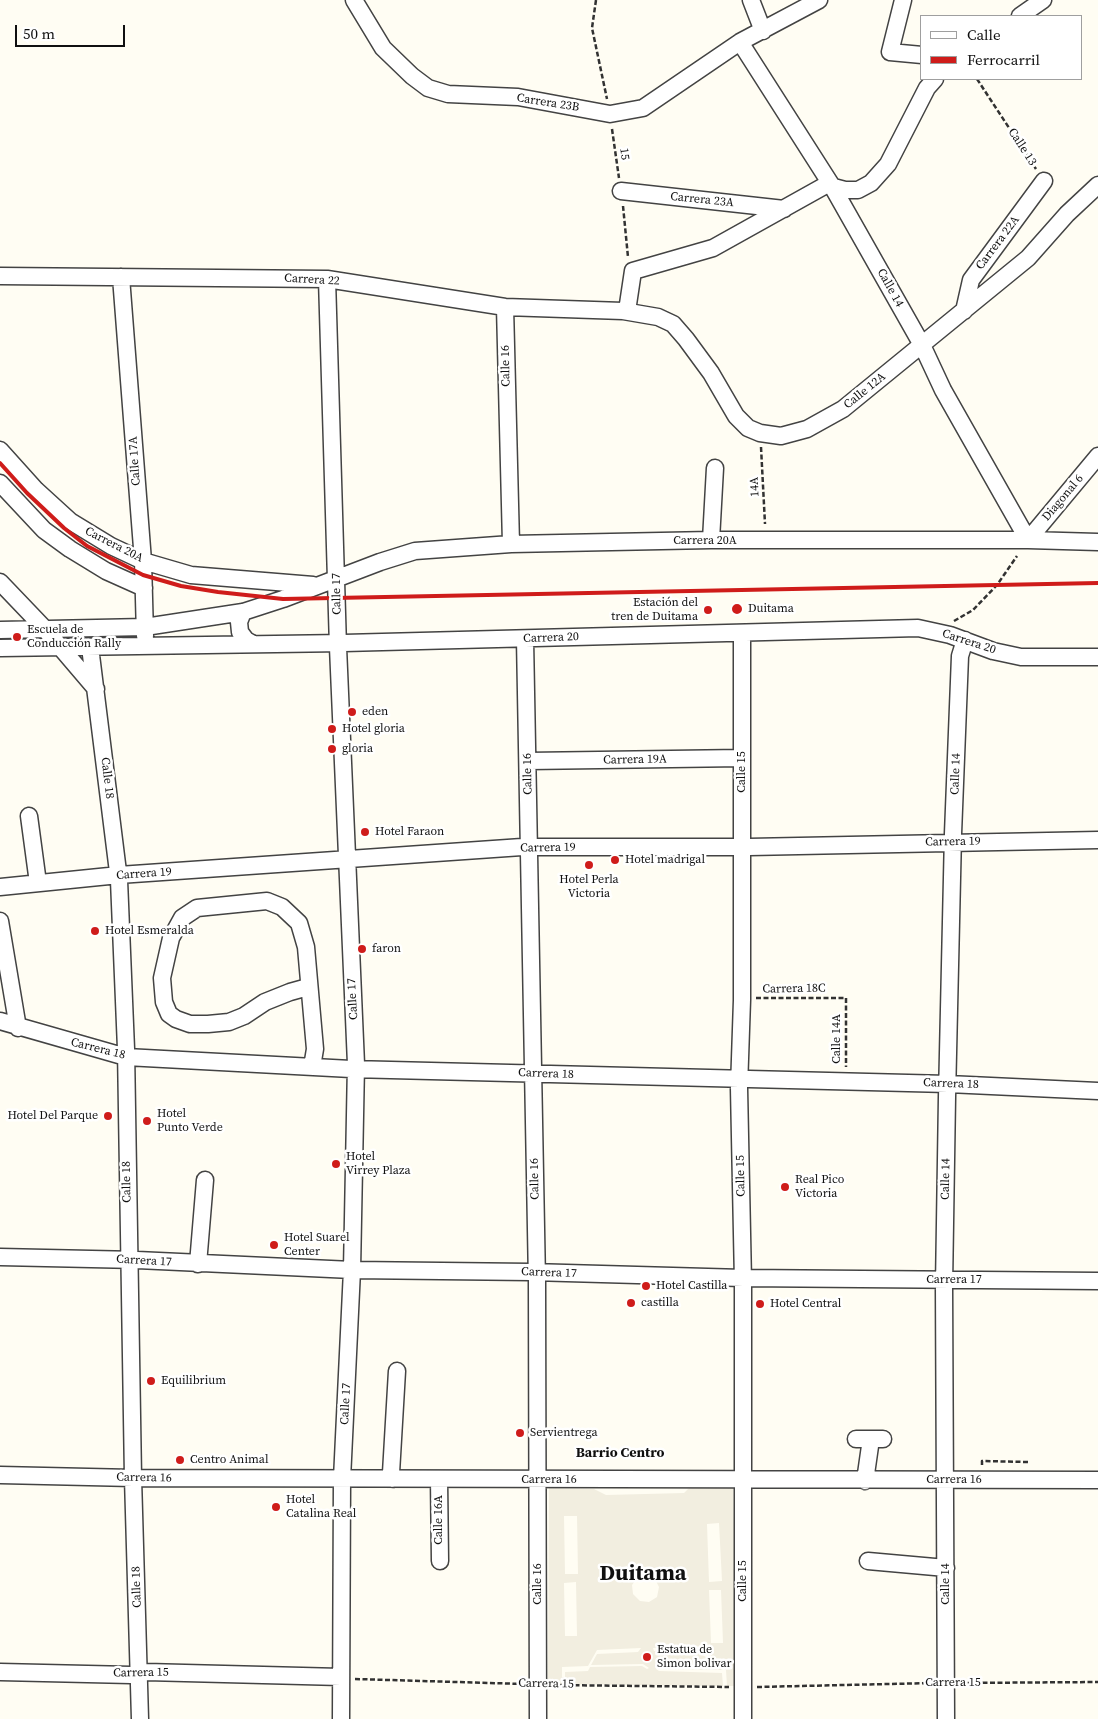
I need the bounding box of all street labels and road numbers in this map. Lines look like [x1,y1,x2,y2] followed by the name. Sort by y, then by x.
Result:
[516,91,580,115] street label: Carrera 23B
[1005,126,1039,168] street label: Calle 13
[616,147,632,161] street label: 15
[670,190,734,210] street label: Carrera 23A
[973,213,1023,273] street label: Carrera 22A
[874,266,906,310] street label: Calle 14
[284,271,340,289] street label: Carrera 22
[498,345,514,387] street label: Calle 16
[841,370,889,412] street label: Calle 12A
[126,436,144,486] street label: Calle 17A
[1039,472,1087,524] street label: Diagonal 6
[747,477,763,497] street label: 14A
[82,524,146,566] street label: Carrera 20A
[673,534,737,548] street label: Carrera 20A
[329,573,345,615] street label: Calle 17
[940,627,998,657] street label: Carrera 20
[523,630,579,646] street label: Carrera 20
[735,751,749,793] street label: Calle 15
[603,752,667,768] street label: Carrera 19A
[520,753,536,795] street label: Calle 16
[948,753,964,795] street label: Calle 14
[97,756,117,800] street label: Calle 18
[925,834,981,850] street label: Carrera 19
[520,840,576,856] street label: Carrera 19
[116,865,172,883] street label: Carrera 19
[345,978,361,1020] street label: Calle 17
[762,981,826,997] street label: Carrera 18C
[830,1014,844,1064] street label: Calle 14A
[69,1035,127,1063] street label: Carrera 18
[518,1066,574,1082] street label: Carrera 18
[923,1076,979,1092] street label: Carrera 18
[733,1155,749,1197] street label: Calle 15
[527,1158,543,1200] street label: Calle 16
[938,1158,954,1200] street label: Calle 14
[119,1161,135,1203] street label: Calle 18
[116,1252,172,1270] street label: Carrera 17
[521,1265,577,1281] street label: Carrera 17
[926,1273,982,1287] street label: Carrera 17
[338,1383,354,1425] street label: Calle 17
[116,1470,172,1486] street label: Carrera 16
[521,1473,577,1487] street label: Carrera 16
[926,1473,982,1487] street label: Carrera 16
[432,1495,446,1545] street label: Calle 16A
[736,1560,750,1602] street label: Calle 15
[531,1563,545,1605] street label: Calle 16
[939,1563,953,1605] street label: Calle 14
[129,1566,145,1608] street label: Calle 18
[113,1665,169,1681] street label: Carrera 15
[518,1676,574,1692] street label: Carrera 15
[925,1676,981,1690] street label: Carrera 15

